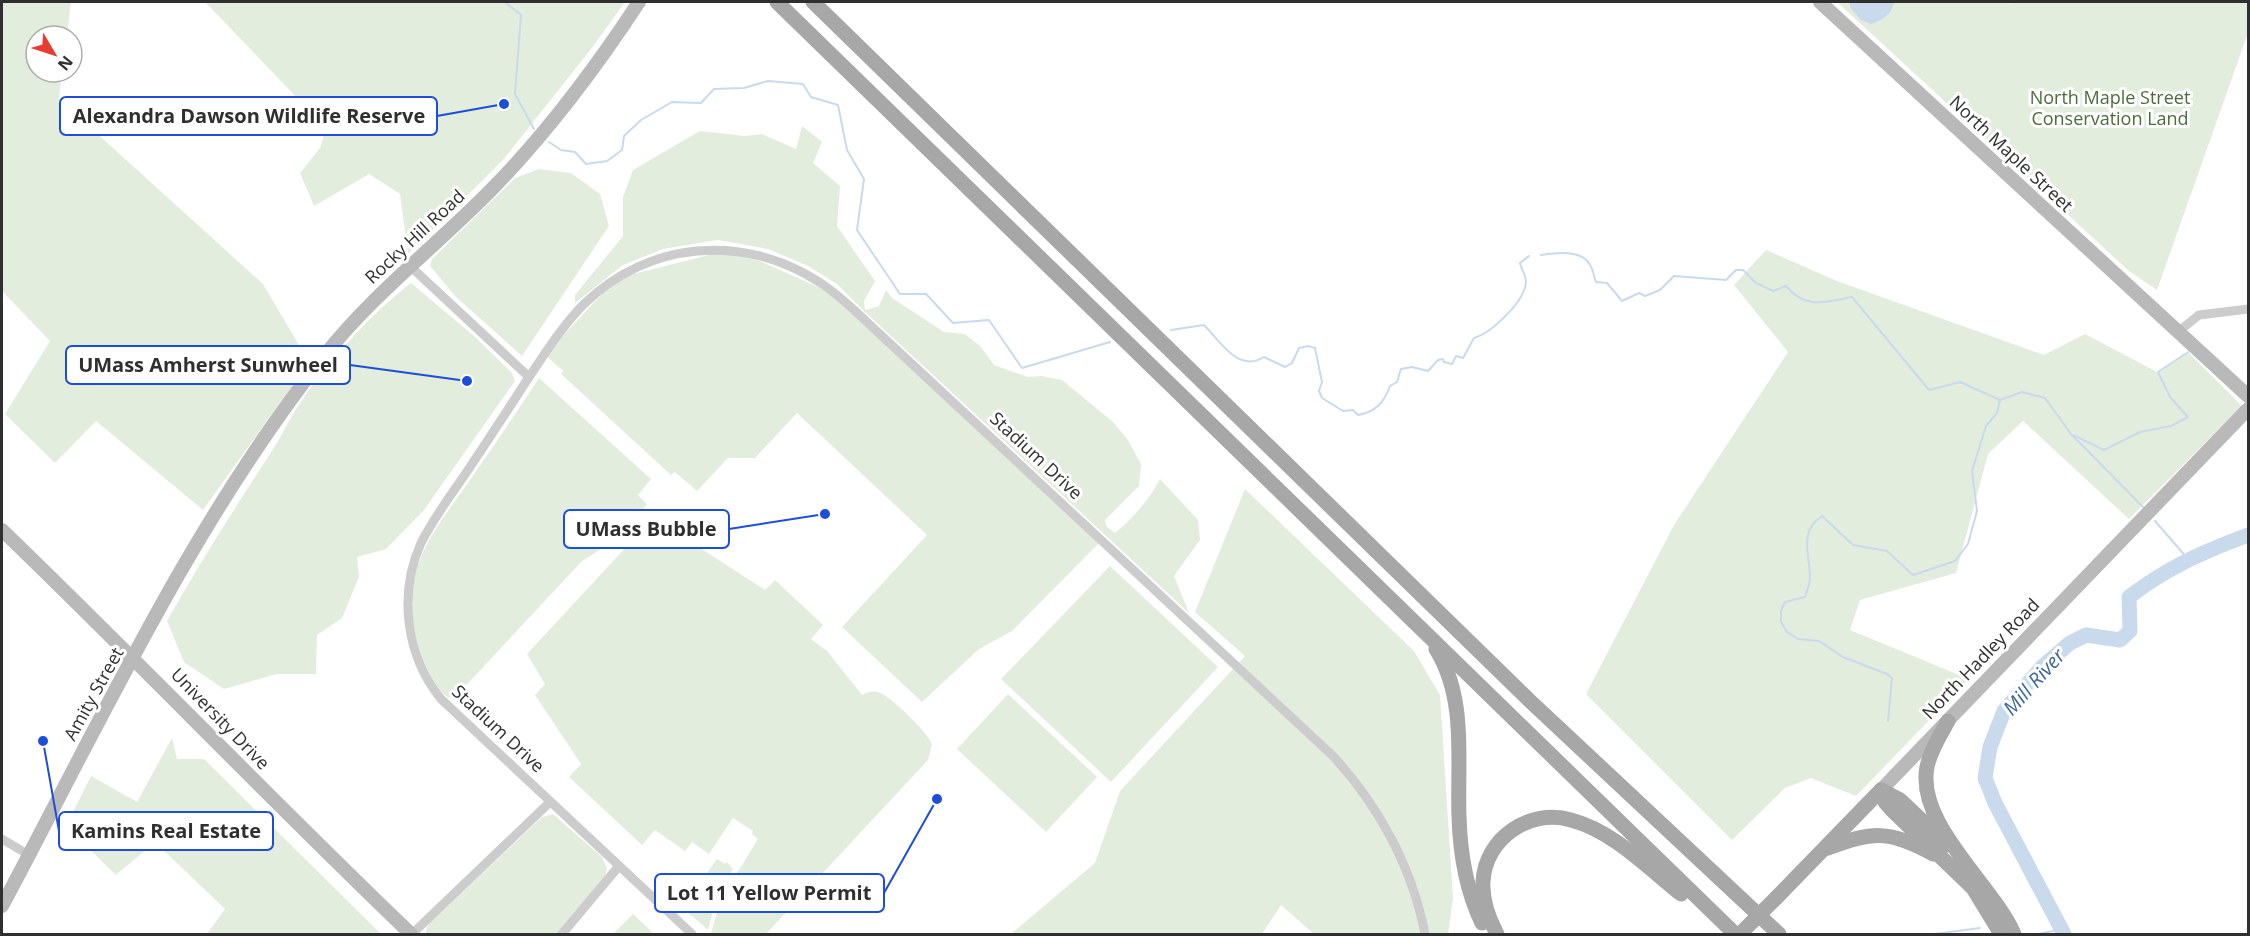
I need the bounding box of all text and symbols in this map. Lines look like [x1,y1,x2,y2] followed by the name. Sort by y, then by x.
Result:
[24,24,84,84] north arrow
[53,51,78,75] text: N
[2030,85,2190,130] park label: North Maple Street Conservation Land
[1945,90,2079,217] street label: North Maple Street
[60,97,437,135] callout: Alexandra Dawson Wildlife Reserve
[73,102,425,129] text: Alexandra Dawson Wildlife Reserve
[359,184,469,289] street label: Rocky Hill Road
[66,346,350,384] callout: UMass Amherst Sunwheel
[78,351,338,378] text: UMass Amherst Sunwheel
[985,406,1088,504] street label: Stadium Drive
[564,510,729,548] callout: UMass Bubble
[576,515,716,542] text: UMass Bubble
[1916,593,2044,724] street label: North Hadley Road
[1997,642,2071,721] water label: Mill River
[58,643,129,744] street label: Amity Street
[166,662,275,774] street label: University Drive
[447,679,550,777] street label: Stadium Drive
[59,812,273,850] callout: Kamins Real Estate
[71,817,261,844] text: Kamins Real Estate
[655,874,884,912] callout: Lot 11 Yellow Permit
[667,879,872,906] text: Lot 11 Yellow Permit

